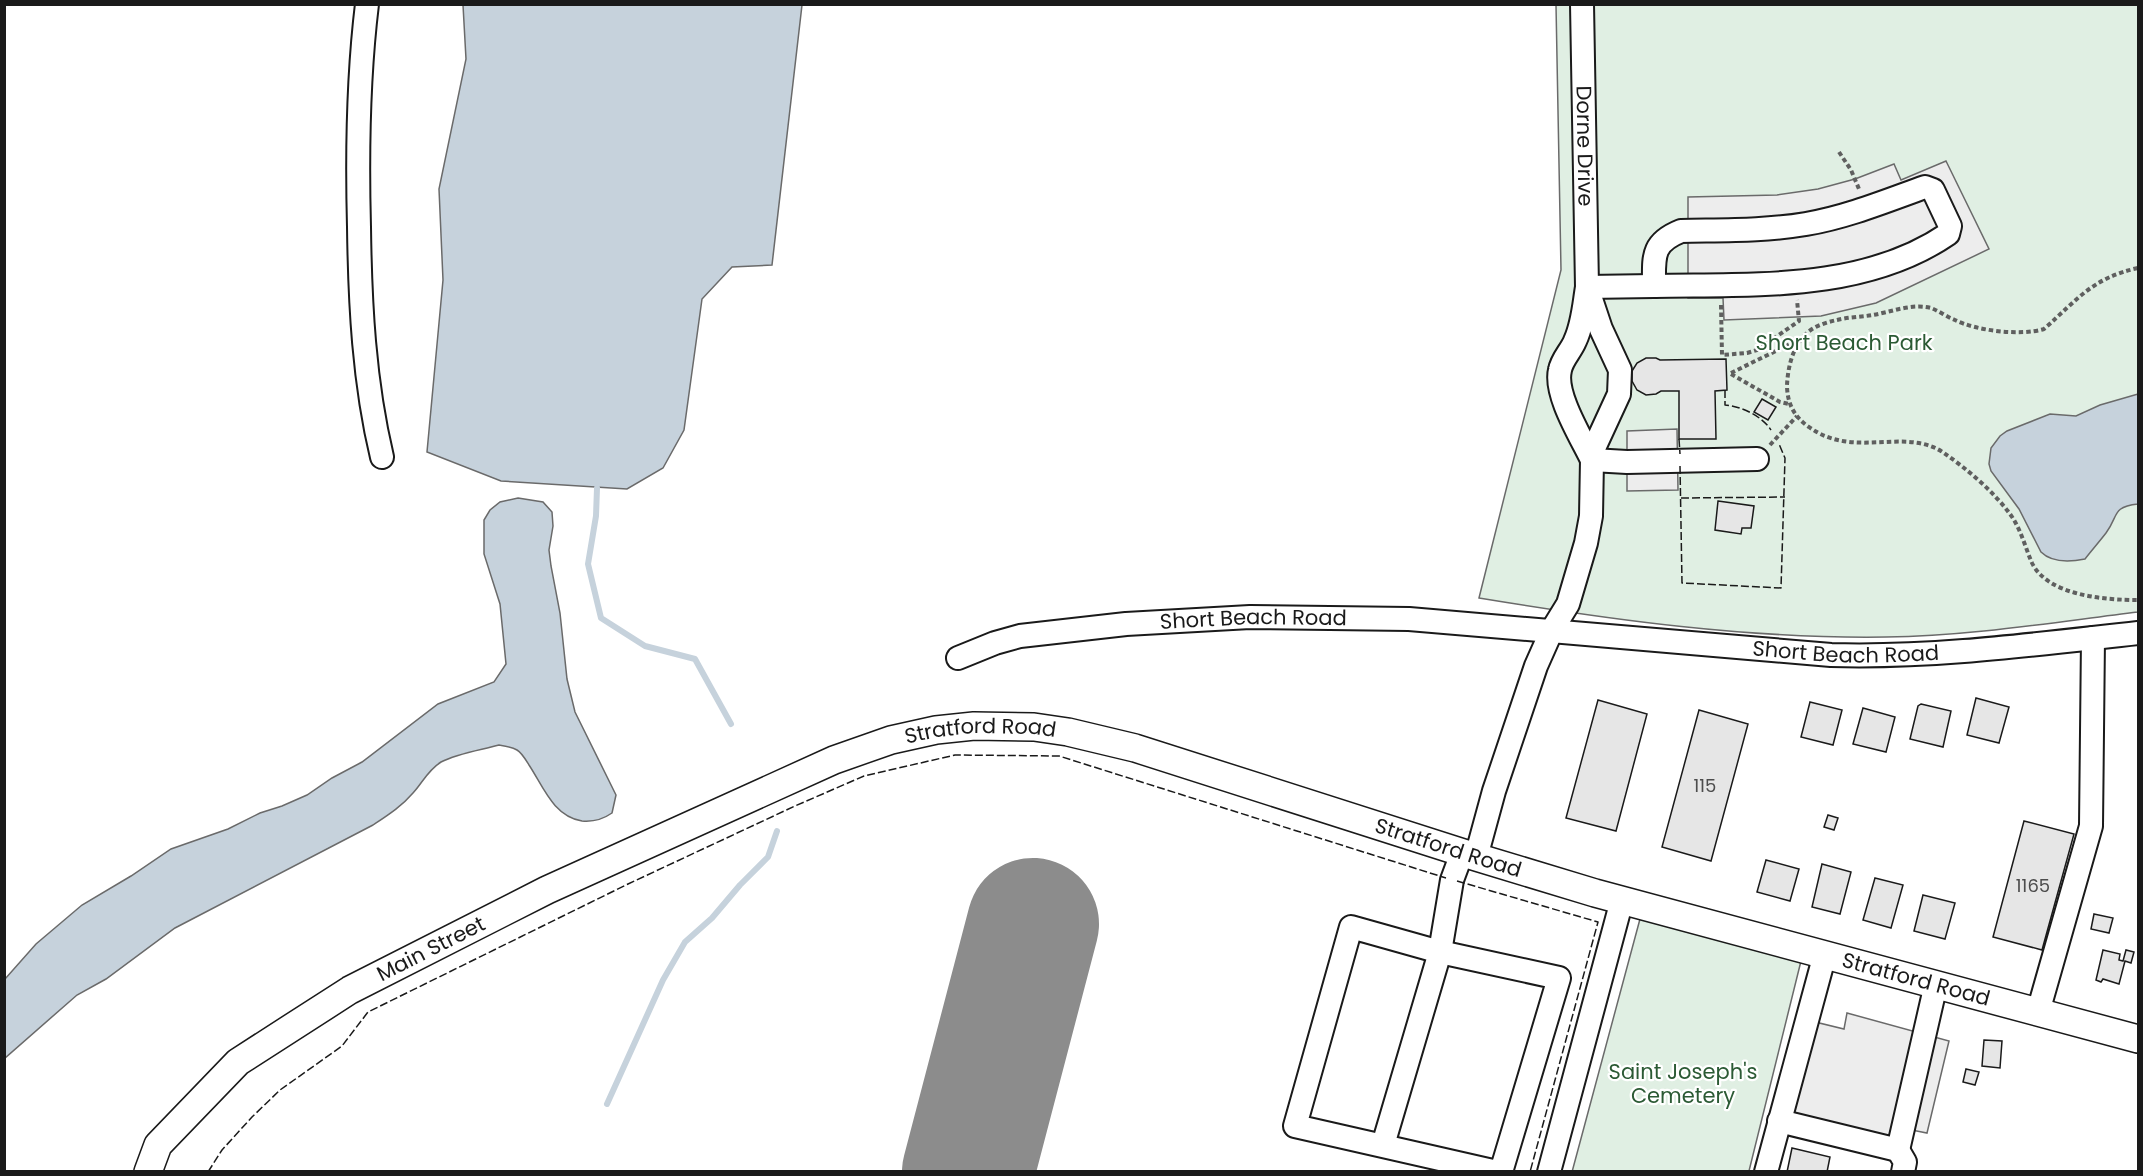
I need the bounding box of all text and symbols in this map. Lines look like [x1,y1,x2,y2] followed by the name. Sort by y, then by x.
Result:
[1569,85,1601,207] street label: Dorne Drive
[1755,328,1933,357] park label: Short Beach Park
[1159,602,1347,636] street label: Short Beach Road
[1751,633,1940,669] street label: Short Beach Road
[902,711,1058,751] street label: Stratford Road
[1694,773,1716,798] house number: 115
[1371,811,1525,884] street label: Stratford Road
[2016,873,2050,898] house number: 1165
[372,909,490,988] street label: Main Street
[1839,945,1994,1013] street label: Stratford Road
[1609,1057,1757,1110] park label: Saint Joseph's Cemetery

